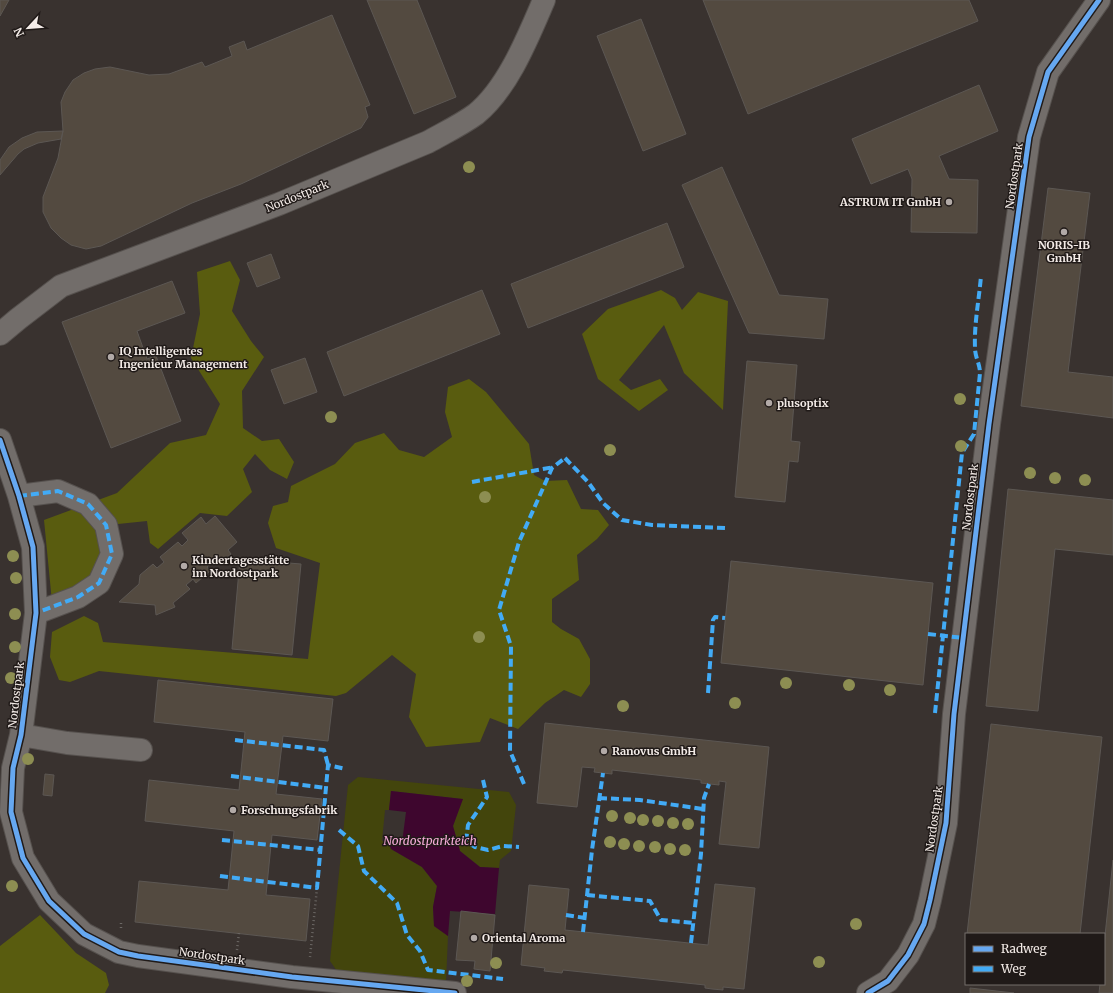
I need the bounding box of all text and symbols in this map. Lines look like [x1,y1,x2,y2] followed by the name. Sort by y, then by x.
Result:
[8,8,48,48] north arrow
[11,25,27,39] text: N
[1002,142,1026,210] street label: Nordostpark
[263,177,331,215] street label: Nordostpark
[839,195,941,209] place label: ASTRUM IT GmbH
[944,197,954,207] marker: ASTRUM IT GmbH
[1059,227,1069,237] marker: NORIS-IB GmbH
[1038,238,1090,265] place label: NORIS-IB GmbH
[119,344,248,371] place label: IQ Intelligentes Ingenieur Management
[106,352,116,362] marker: IQ Intelligentes Ingenieur Management
[777,396,829,410] place label: plusoptix
[764,398,774,408] marker: plusoptix
[959,463,981,531] street label: Nordostpark
[192,553,289,580] place label: Kindertagesstätte im Nordostpark
[179,561,189,571] marker: Kindertagesstätte im Nordostpark
[5,661,27,729] street label: Nordostpark
[612,744,696,758] place label: Ranovus GmbH
[599,746,609,756] marker: Ranovus GmbH
[922,785,946,853] street label: Nordostpark
[241,803,338,817] place label: Forschungsfabrik
[228,805,238,815] marker: Forschungsfabrik
[383,833,477,848] water label: Nordostparkteich
[482,931,566,945] place label: Oriental Aroma
[469,933,479,943] marker: Oriental Aroma
[965,933,1105,985] legend
[1001,941,1047,956] text: Radweg
[178,944,246,968] street label: Nordostpark
[1000,961,1027,976] text: Weg

